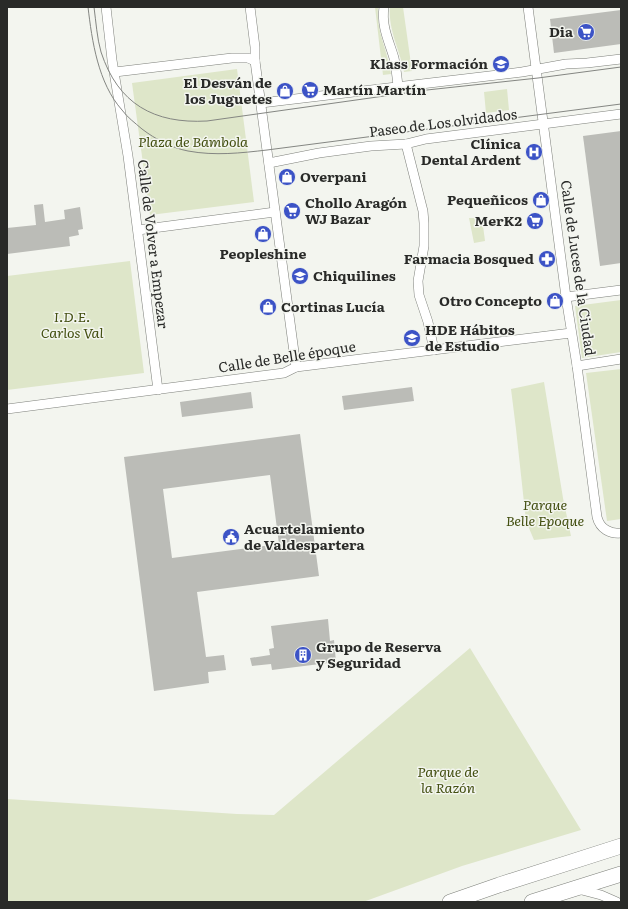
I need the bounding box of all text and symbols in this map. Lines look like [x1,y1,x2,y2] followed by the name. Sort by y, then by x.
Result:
[549,21,574,41] place label: Dia
[576,22,596,42] supermarket icon: Dia
[370,53,488,73] place label: Klass Formación
[491,54,511,74] school or university icon: Klass Formación
[183,72,272,108] place label: El Desván de los Juguetes
[323,79,426,99] place label: Martín Martín
[300,80,320,100] supermarket icon: Martín Martín
[275,81,295,101] shop icon: El Desván de los Juguetes
[368,103,518,141] street label: Paseo de Los olvidados
[138,131,248,151] park label: Plaza de Bámbola
[421,133,522,169] place label: Clínica Dental Ardent
[524,142,544,162] hospital icon: Clínica Dental Ardent
[134,158,174,330] street label: Calle de Volver a Empezar
[300,166,367,186] place label: Overpani
[277,167,297,187] shop icon: Overpani
[557,179,601,357] street label: Calle de Luces de la Ciudad
[447,189,528,209] place label: Pequeñicos
[531,190,551,210] shop icon: Pequeñicos
[305,192,407,228] place label: Chollo Aragón WJ Bazar
[282,201,302,221] supermarket icon: Chollo Aragón WJ Bazar
[474,210,522,230] place label: MerK2
[525,211,545,231] supermarket icon: MerK2
[253,224,273,244] shop icon: Peopleshine
[220,243,306,263] place label: Peopleshine
[404,248,534,268] place label: Farmacia Bosqued
[537,249,557,269] pharmacy icon: Farmacia Bosqued
[313,265,396,285] place label: Chiquilines
[290,266,310,286] school or university icon: Chiquilines
[439,290,542,310] place label: Otro Concepto
[545,291,565,311] shop icon: Otro Concepto
[281,296,386,316] place label: Cortinas Lucía
[258,297,278,317] shop icon: Cortinas Lucía
[41,306,103,342] park label: I.D.E. Carlos Val
[425,319,515,355] place label: HDE Hábitos de Estudio
[402,328,422,348] school or university icon: HDE Hábitos de Estudio
[217,335,357,377] street label: Calle de Belle époque
[506,494,585,530] park label: Parque Belle Epoque
[244,518,366,554] place label: Acuartelamiento de Valdespartera
[221,527,241,547] public building icon: Acuartelamiento de Valdespartera
[316,636,442,672] place label: Grupo de Reserva y Seguridad
[293,645,313,665] building icon: Grupo de Reserva y Seguridad
[417,761,479,797] park label: Parque de la Razón

